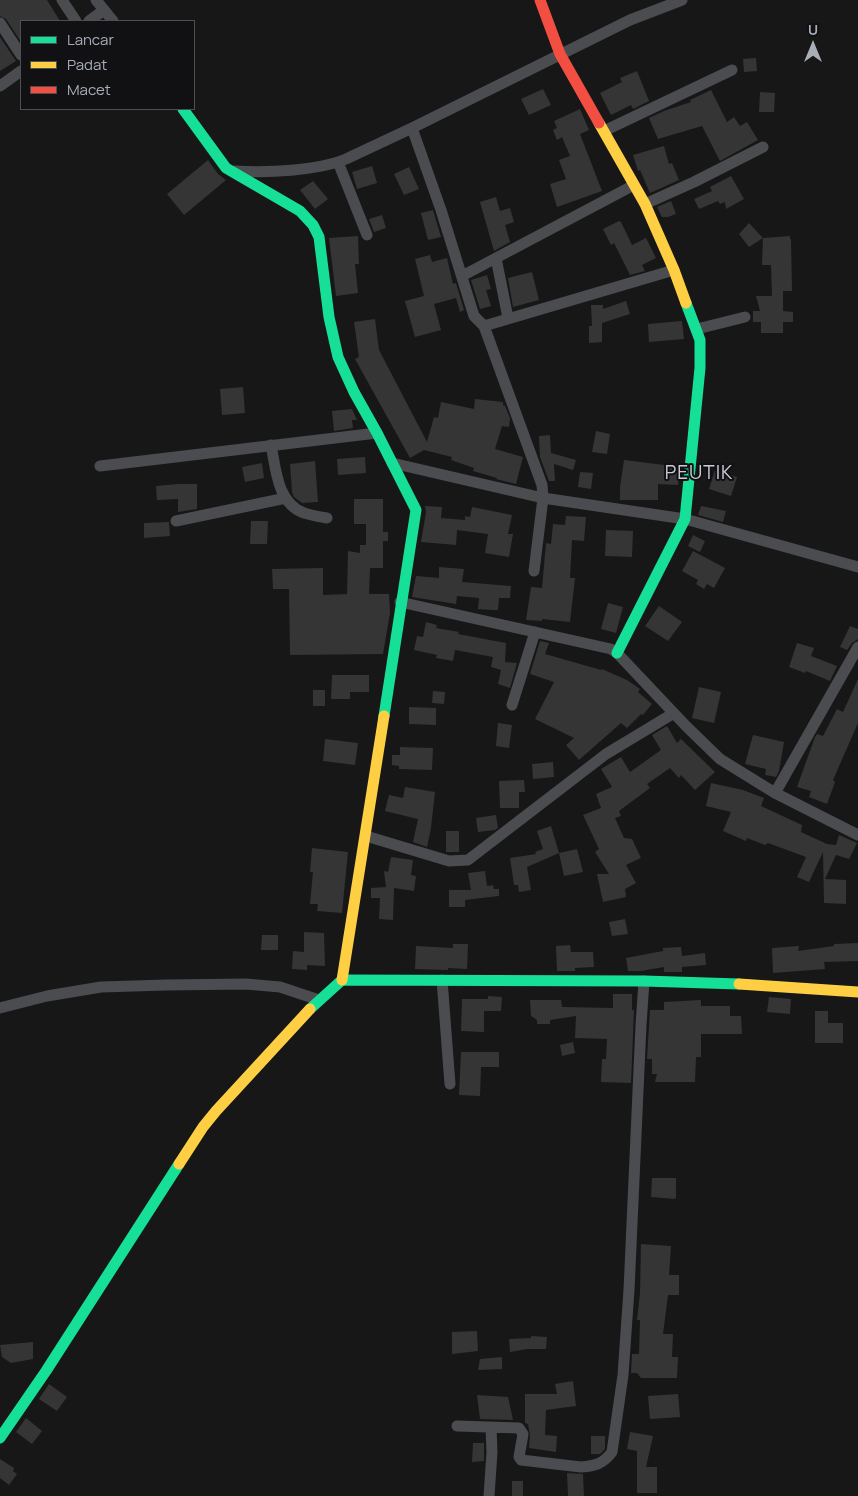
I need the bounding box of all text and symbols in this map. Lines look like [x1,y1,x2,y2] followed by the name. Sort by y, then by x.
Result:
[20,20,195,110] legend
[788,20,838,70] north arrow
[808,20,818,39] text: U
[67,29,114,50] text: Lancar
[67,54,107,75] text: Padat
[67,79,111,100] text: Macet
[664,463,734,485] district label: PEUTIK

